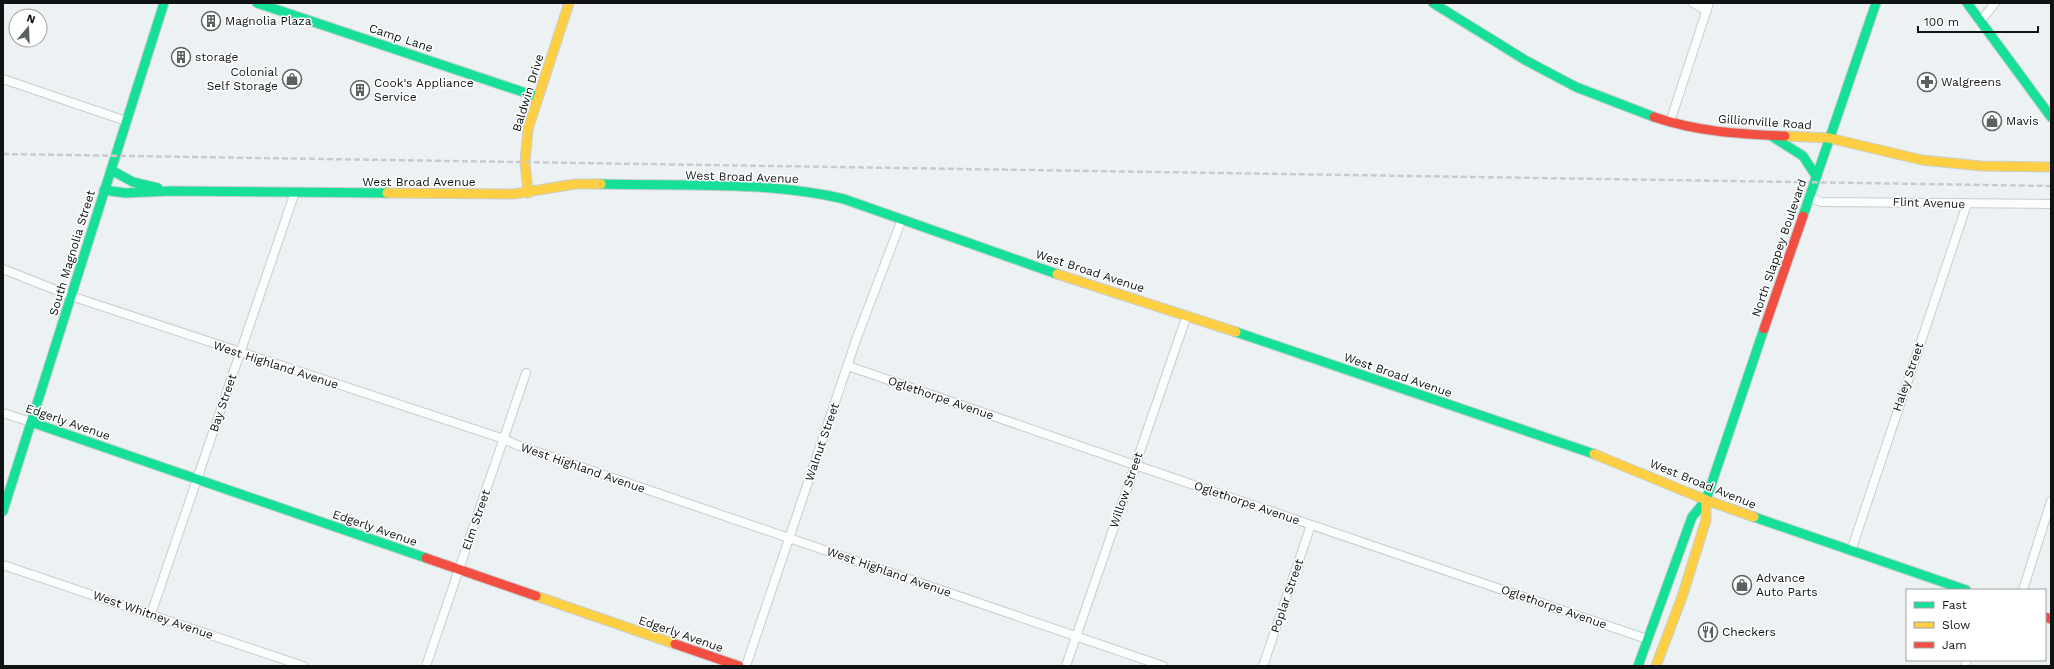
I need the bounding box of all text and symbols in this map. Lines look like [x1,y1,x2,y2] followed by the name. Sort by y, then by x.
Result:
[8,8,48,48] north arrow
[1918,8,2038,34] scale bar
[200,10,222,32] building icon: Magnolia Plaza
[25,12,37,26] text: N
[225,14,312,28] place label: Magnolia Plaza
[1924,15,1959,29] text: 100 m
[367,21,435,55] street label: Camp Lane
[170,46,192,68] building icon: storage
[195,50,238,64] place label: storage
[510,52,546,134] street label: Baldwin Drive
[207,65,278,93] place label: Colonial Self Storage
[281,68,303,90] shop icon: Colonial Self Storage
[1916,71,1938,93] pharmacy icon: Walgreens
[1941,75,2001,89] place label: Walgreens
[374,76,474,104] place label: Cook's Appliance Service
[349,79,371,101] building icon: Cook's Appliance Service
[1981,110,2003,132] shop icon: Mavis
[1718,112,1812,132] street label: Gillionville Road
[2006,114,2039,128] place label: Mavis
[685,168,799,186] street label: West Broad Avenue
[362,175,476,189] street label: West Broad Avenue
[1749,177,1809,319] street label: North Slappey Boulevard
[46,189,98,317] street label: South Magnolia Street
[1892,195,1966,211] street label: Flint Avenue
[1034,247,1146,295] street label: West Broad Avenue
[212,338,340,392] street label: West Highland Avenue
[1890,341,1926,413] street label: Haley Street
[1342,350,1454,400] street label: West Broad Avenue
[207,372,239,434] street label: Bay Street
[886,373,996,423] street label: Oglethorpe Avenue
[24,401,112,443] street label: Edgerly Avenue
[802,401,842,483] street label: Walnut Street
[519,440,647,496] street label: West Highland Avenue
[1107,450,1145,530] street label: Willow Street
[1648,456,1758,512] street label: West Broad Avenue
[1192,478,1302,528] street label: Oglethorpe Avenue
[459,488,493,552] street label: Elm Street
[331,507,419,549] street label: Edgerly Avenue
[825,544,953,600] street label: West Highland Avenue
[1268,557,1306,635] street label: Poplar Street
[1756,571,1818,599] place label: Advance Auto Parts
[1731,574,1753,596] shop icon: Advance Auto Parts
[1499,582,1609,632] street label: Oglethorpe Avenue
[91,588,215,642] street label: West Whitney Avenue
[1906,589,2046,661] legend
[1942,598,1967,612] text: Fast
[637,613,725,655] street label: Edgerly Avenue
[1942,618,1970,632] text: Slow
[1697,621,1719,643] restaurant icon: Checkers
[1722,625,1776,639] place label: Checkers
[1942,638,1967,652] text: Jam

